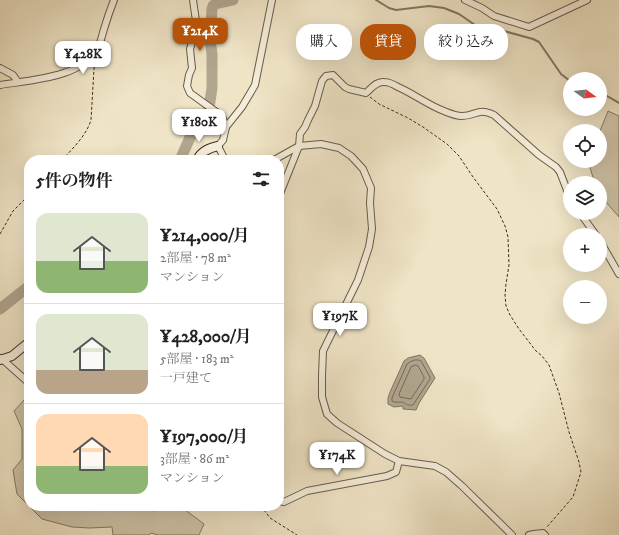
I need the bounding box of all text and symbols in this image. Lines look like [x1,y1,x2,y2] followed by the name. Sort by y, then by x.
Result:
[172,18,228,52] pin: ¥214K
[182,23,218,39] text: ¥214K
[296,24,352,60] chip: 購入
[360,24,416,60] chip: 賃貸
[424,24,508,60] chip: 絞り込み
[55,41,111,75] pin: ¥428K
[64,46,102,62] text: ¥428K
[563,72,607,116] north arrow
[563,72,607,324] map controls
[171,109,227,143] pin: ¥180K
[181,114,217,130] text: ¥180K
[563,124,607,168] button: locate
[250,168,272,190] icon: filters
[36,170,112,192] text: 5件の物件
[563,176,607,220] button: layers
[160,225,250,247] text: ¥214,000/月
[563,228,607,272] button: +
[68,229,116,277] icon: home
[160,250,231,266] text: 2部屋 · 78 m²
[160,269,224,285] text: マンション
[563,280,607,324] button: −
[312,303,368,337] pin: ¥197K
[322,308,358,324] text: ¥197K
[160,326,252,348] text: ¥428,000/月
[68,330,116,378] icon: home
[160,351,234,367] text: 5部屋 · 183 m²
[160,370,212,386] text: 一戸建て
[160,426,249,448] text: ¥197,000/月
[68,430,116,478] icon: home
[309,442,365,476] pin: ¥174K
[319,447,355,463] text: ¥174K
[160,451,229,467] text: 3部屋 · 86 m²
[160,470,224,486] text: マンション

